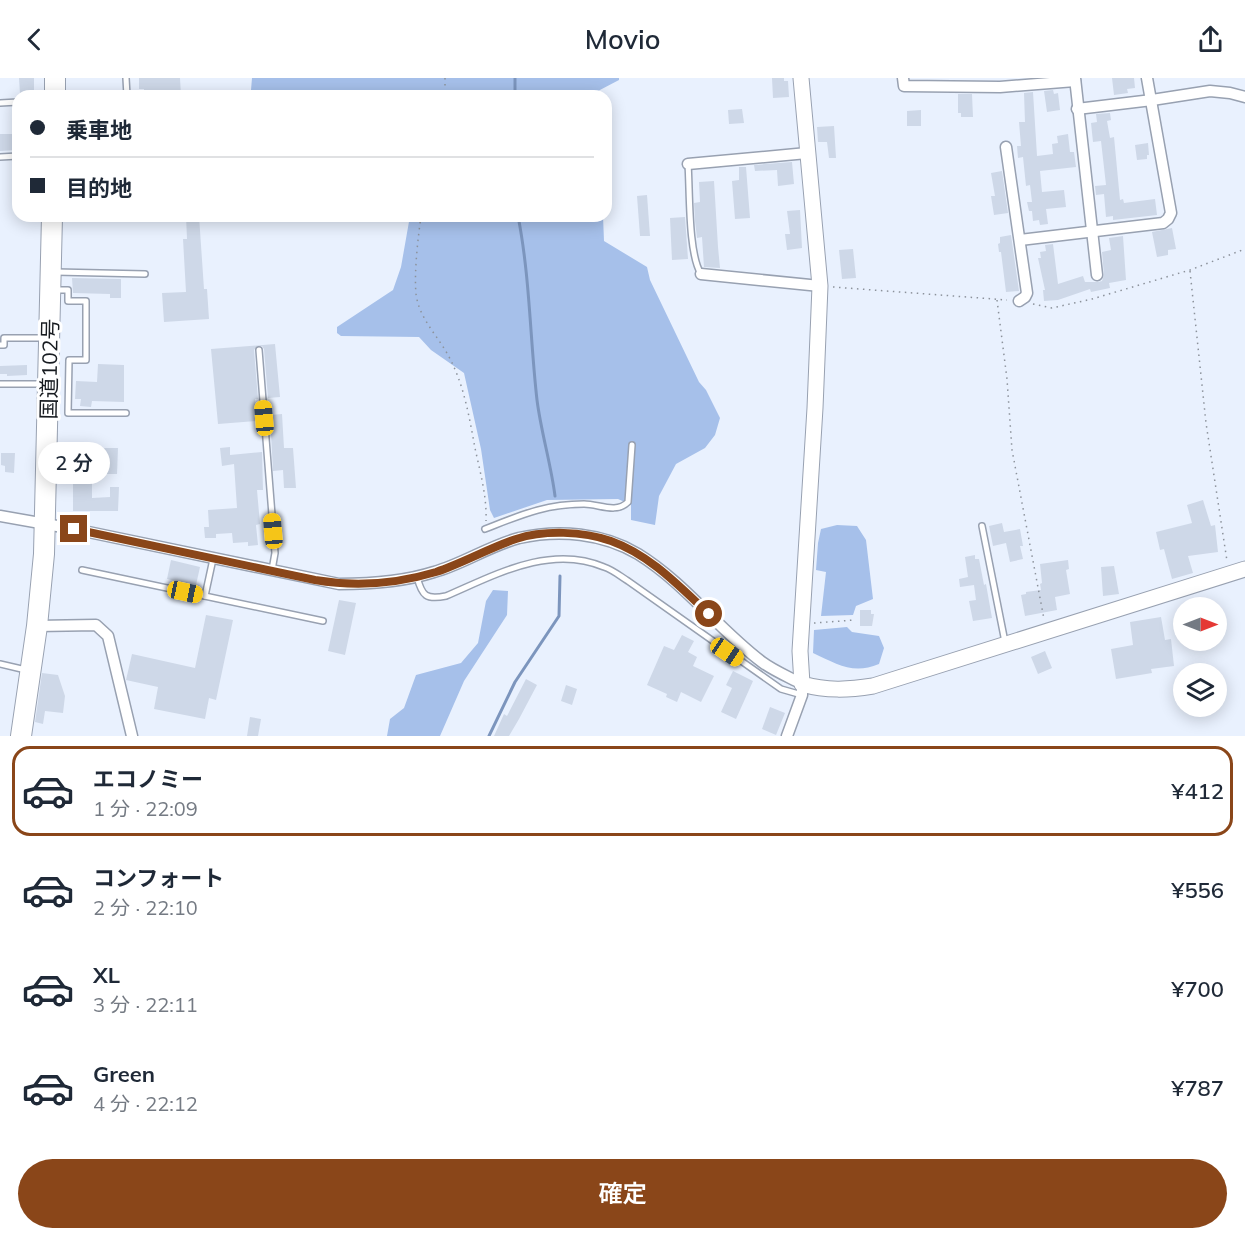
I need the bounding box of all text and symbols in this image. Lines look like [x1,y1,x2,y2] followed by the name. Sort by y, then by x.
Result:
[585,22,660,56] text: Movio
[18,23,51,56] icon: back
[1194,23,1227,56] icon: share
[66,116,132,144] text: 乗車地
[66,174,132,202] text: 目的地
[35,318,63,420] street label: 国道102号
[253,399,275,437] car
[38,442,110,484] callout: 2 分
[55,450,93,475] text: 2 分
[262,512,284,550] car
[60,515,87,542] route end
[166,579,204,605] car
[1173,597,1227,651] north arrow
[1173,597,1227,717] map controls
[695,600,722,627] route start
[707,634,747,670] car
[1173,663,1227,717] button: layers
[21,764,75,818] icon: car
[93,765,203,793] text: エコノミー
[1171,777,1224,805] text: ¥412
[93,796,198,821] text: 1 分 · 22:09
[21,863,75,917] icon: car
[93,864,224,892] text: コンフォート
[1171,876,1224,904] text: ¥556
[93,895,198,920] text: 2 分 · 22:10
[93,961,120,989] text: XL
[21,962,75,1016] icon: car
[1171,975,1224,1003] text: ¥700
[93,992,198,1017] text: 3 分 · 22:11
[93,1060,155,1088] text: Green
[21,1061,75,1115] icon: car
[1171,1074,1224,1102] text: ¥787
[93,1091,198,1116] text: 4 分 · 22:12
[18,1159,1227,1228] button: 確定

